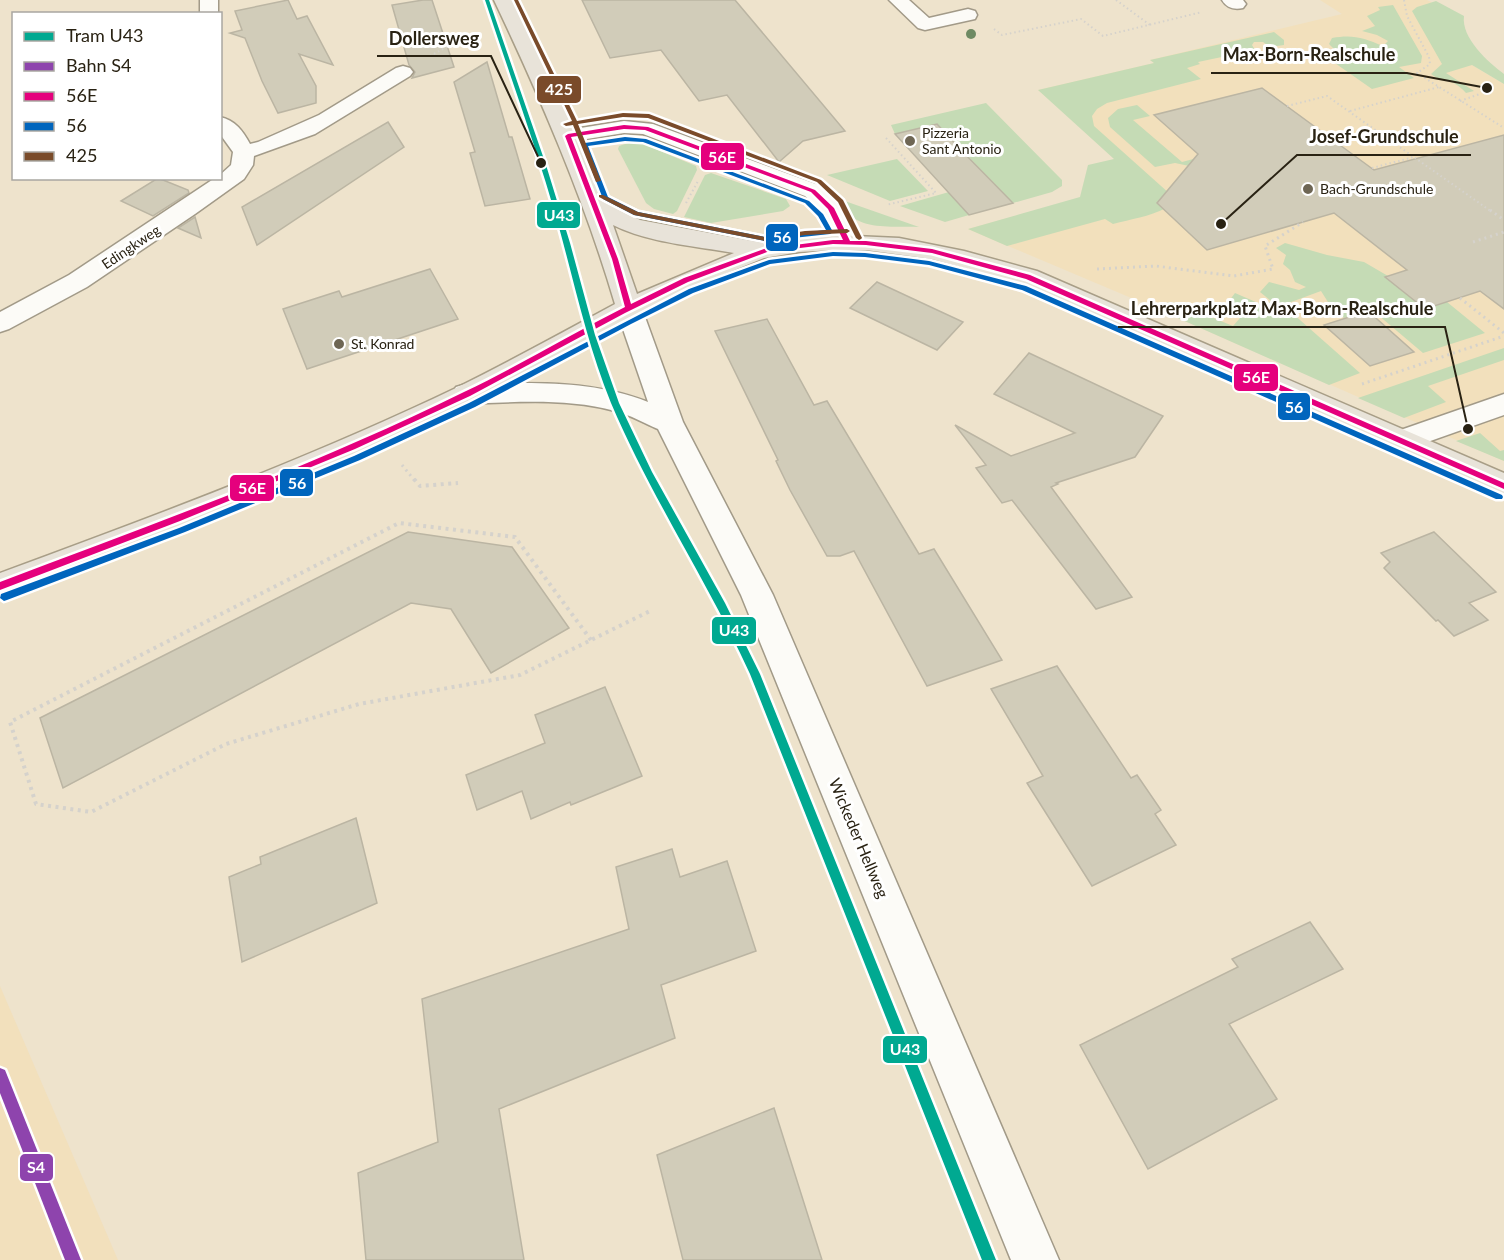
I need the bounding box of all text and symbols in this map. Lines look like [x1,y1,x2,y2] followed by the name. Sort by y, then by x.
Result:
[12,12,222,180] legend
[377,20,491,56] callout: Dollersweg
[66,24,144,46] text: Tram U43
[389,27,480,49] text: Dollersweg
[1211,37,1407,73] callout: Max-Born-Realschule
[1223,43,1396,65] text: Max-Born-Realschule
[66,54,131,76] text: Bahn S4
[536,75,582,104] line badge: 425
[545,79,573,98] text: 425
[66,84,97,106] text: 56E
[66,114,87,136] text: 56
[1297,119,1471,155] callout: Josef-Grundschule
[922,124,1002,157] place label: Pizzeria Sant Antonio
[1309,125,1459,147] text: Josef-Grundschule
[903,134,917,148] marker: Pizzeria Sant Antonio
[700,142,745,171] line badge: 56E
[66,144,97,166] text: 425
[708,147,736,166] text: 56E
[1320,180,1433,197] place label: Bach-Grundschule
[1301,182,1315,196] marker: Bach-Grundschule
[536,201,581,229] line badge: U43
[544,205,574,224] text: U43
[98,221,163,272] street label: Edingkweg
[765,223,799,252] line badge: 56
[773,227,791,246] text: 56
[1118,291,1445,327] callout: Lehrerparkplatz Max-Born-Realschule
[1131,297,1434,319] text: Lehrerparkplatz Max-Born-Realschule
[351,335,414,352] place label: St. Konrad
[332,337,346,351] marker: St. Konrad
[1233,363,1279,392] line badge: 56E
[1242,367,1270,386] text: 56E
[1277,392,1311,421] line badge: 56
[1285,397,1303,416] text: 56
[279,468,314,497] line badge: 56
[288,473,306,492] text: 56
[229,474,275,502] line badge: 56E
[238,478,266,497] text: 56E
[711,616,757,645] line badge: U43
[719,620,749,639] text: U43
[826,775,893,901] street label: Wickeder Hellweg
[882,1035,928,1064] line badge: U43
[890,1039,920,1058] text: U43
[19,1153,54,1182] line badge: S4
[27,1157,45,1176] text: S4

